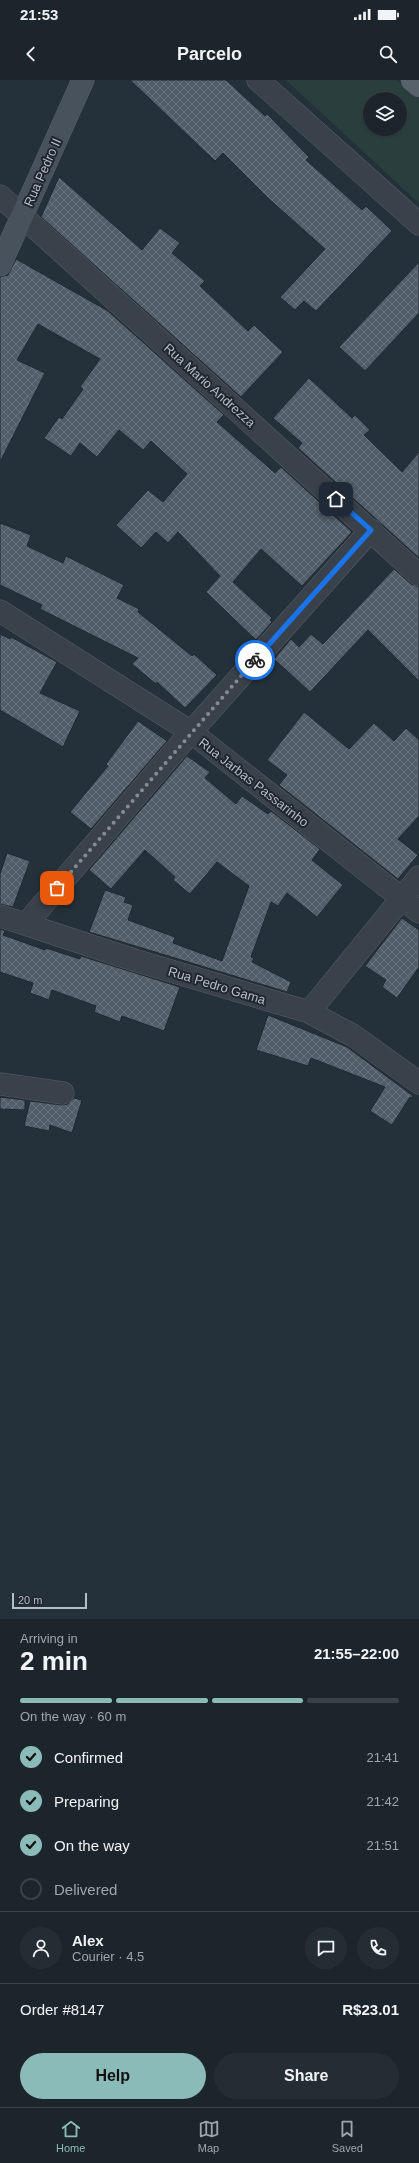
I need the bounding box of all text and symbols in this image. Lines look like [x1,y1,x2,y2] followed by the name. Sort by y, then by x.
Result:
[20,6,58,23] text: 21:53
[20,43,42,65] icon: back
[377,43,399,65] icon: search
[177,44,242,64] text: Parcelo
[363,92,407,136] map controls
[363,92,407,136] button: layers
[21,136,64,209] street label: Rua Pedro II
[161,340,259,431] street label: Rua Mario Andrezza
[319,482,353,516] pin
[325,488,347,510] icon: home
[235,640,275,680] courier
[244,649,266,671] icon: bike
[196,735,312,830] street label: Rua Jarbas Passarinho
[40,871,74,905] pin
[46,877,68,899] icon: bag
[166,964,268,1008] street label: Rua Pedro Gama
[12,1591,87,1610] scale bar
[18,1594,42,1606] text: 20 m
[20,1631,78,1646] text: Arriving in
[314,1645,399,1662] text: 21:55–22:00
[20,1646,88,1676] text: 2 min
[20,1709,126,1724] text: On the way · 60 m
[20,1746,42,1768] icon: check
[54,1749,123,1766] text: Confirmed
[366,1750,399,1765] text: 21:41
[20,1790,42,1812] icon: check
[54,1793,119,1810] text: Preparing
[366,1794,399,1809] text: 21:42
[20,1834,42,1856] icon: check
[54,1837,130,1854] text: On the way
[366,1838,399,1853] text: 21:51
[54,1881,117,1898] text: Delivered
[20,1927,62,1969] button: person
[305,1927,347,1969] button: chat
[357,1927,399,1969] button: phone
[72,1932,104,1949] text: Alex
[72,1949,144,1964] text: Courier · 4.5
[20,2001,104,2018] text: Order #8147
[342,2001,399,2018] text: R$23.01
[20,2053,206,2099] button: Help
[214,2053,399,2099] button: Share
[56,2118,85,2154] tab: Home
[198,2118,220,2154] tab: Map
[332,2118,363,2154] tab: Saved

